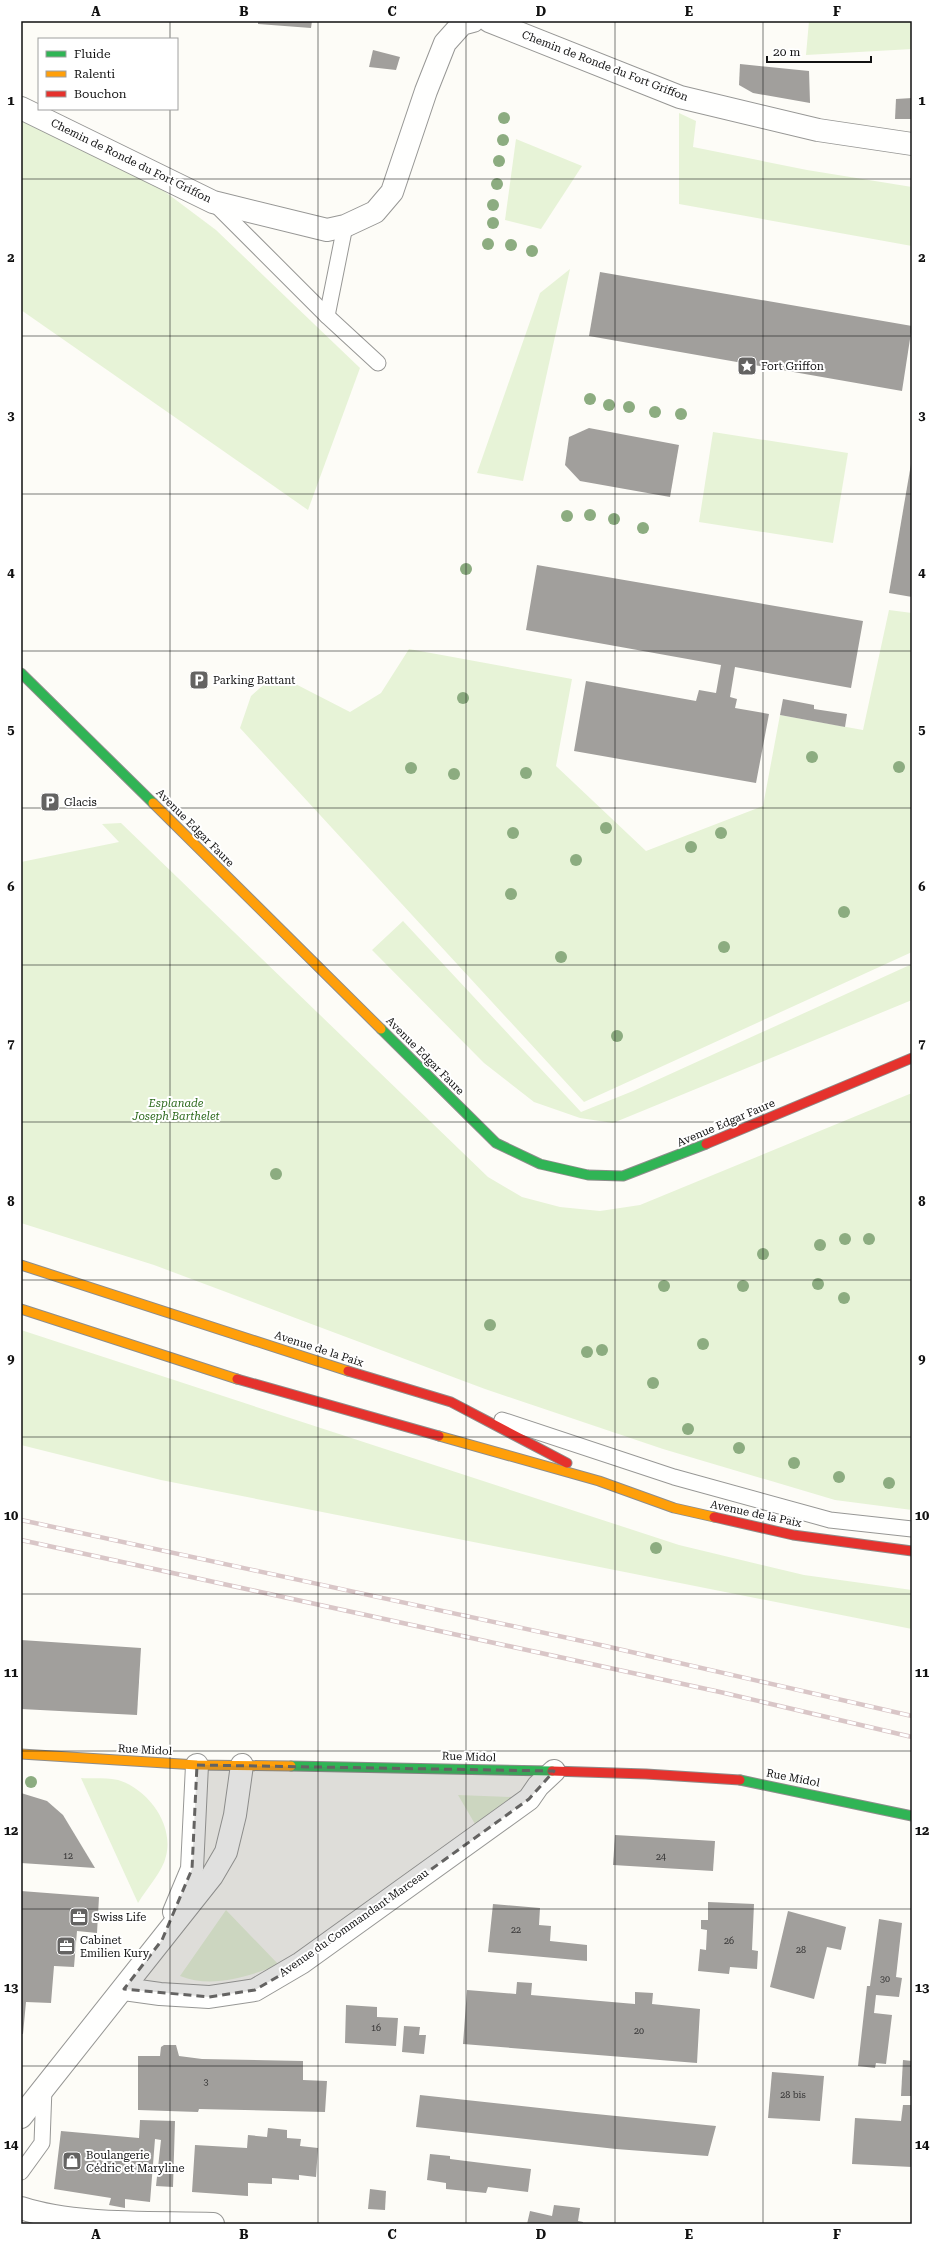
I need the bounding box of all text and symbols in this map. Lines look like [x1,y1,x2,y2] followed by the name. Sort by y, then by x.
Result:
[91,4,101,19] text: A
[239,4,249,19] text: B
[387,4,397,19] text: C
[536,4,546,19] text: D
[685,4,693,19] text: E
[833,4,841,19] text: F
[520,28,690,104] street label: Chemin de Ronde du Fort Griffon
[38,38,178,110] legend
[767,38,871,64] scale bar
[773,45,800,59] text: 20 m
[74,47,111,61] text: Fluide
[74,67,115,81] text: Ralenti
[74,87,127,101] text: Bouchon
[7,93,15,108] text: 1
[918,93,926,108] text: 1
[49,116,213,206] street label: Chemin de Ronde du Fort Griffon
[7,250,15,265] text: 2
[918,250,926,265] text: 2
[736,355,758,377] place icon: Fort Griffon
[761,360,824,373] place label: Fort Griffon
[7,408,15,423] text: 3
[918,408,926,423] text: 3
[7,565,15,580] text: 4
[918,565,926,580] text: 4
[188,669,210,691] parking icon: Parking Battant
[213,674,295,687] place label: Parking Battant
[7,722,15,737] text: 5
[918,722,926,737] text: 5
[153,786,237,870] street label: Avenue Edgar Faure
[39,791,61,813] parking icon: Glacis
[64,796,97,809] place label: Glacis
[7,879,15,894] text: 6
[918,879,926,894] text: 6
[383,1014,467,1098] street label: Avenue Edgar Faure
[7,1036,15,1051] text: 7
[918,1036,926,1051] text: 7
[132,1097,220,1123] park label: Esplanade Joseph Barthelet
[675,1097,777,1149] street label: Avenue Edgar Faure
[7,1194,15,1209] text: 8
[918,1194,926,1209] text: 8
[273,1328,366,1370] street label: Avenue de la Paix
[7,1351,15,1366] text: 9
[918,1351,926,1366] text: 9
[709,1498,803,1530] street label: Avenue de la Paix
[4,1508,18,1523] text: 10
[915,1508,929,1523] text: 10
[4,1665,18,1680] text: 11
[915,1665,929,1680] text: 11
[118,1742,173,1758] street label: Rue Midol
[442,1750,497,1764] street label: Rue Midol
[765,1766,821,1790] street label: Rue Midol
[4,1823,18,1838] text: 12
[915,1823,929,1838] text: 12
[63,1851,73,1861] house number: 12
[656,1852,666,1862] house number: 24
[277,1866,431,1980] street label: Avenue du Commandant Marceau
[68,1906,90,1928] office icon: Swiss Life
[93,1911,146,1924] place label: Swiss Life
[511,1925,521,1935] house number: 22
[80,1934,150,1960] place label: Cabinet Emilien Kury
[55,1935,77,1957] office icon: Cabinet Emilien Kury
[724,1936,734,1946] house number: 26
[796,1945,806,1955] house number: 28
[880,1974,890,1984] house number: 30
[4,1980,18,1995] text: 13
[915,1980,929,1995] text: 13
[371,2023,381,2033] house number: 16
[634,2026,644,2036] house number: 20
[203,2077,209,2087] house number: 3
[780,2090,806,2100] house number: 28 bis
[4,2137,19,2152] text: 14
[915,2137,930,2152] text: 14
[86,2149,185,2175] place label: Boulangerie Cédric et Maryline
[61,2150,83,2172] shop icon: Boulangerie Cédric et Maryline
[91,2227,101,2242] text: A
[239,2227,249,2242] text: B
[387,2227,397,2242] text: C
[536,2227,546,2242] text: D
[685,2227,693,2242] text: E
[833,2227,841,2242] text: F

